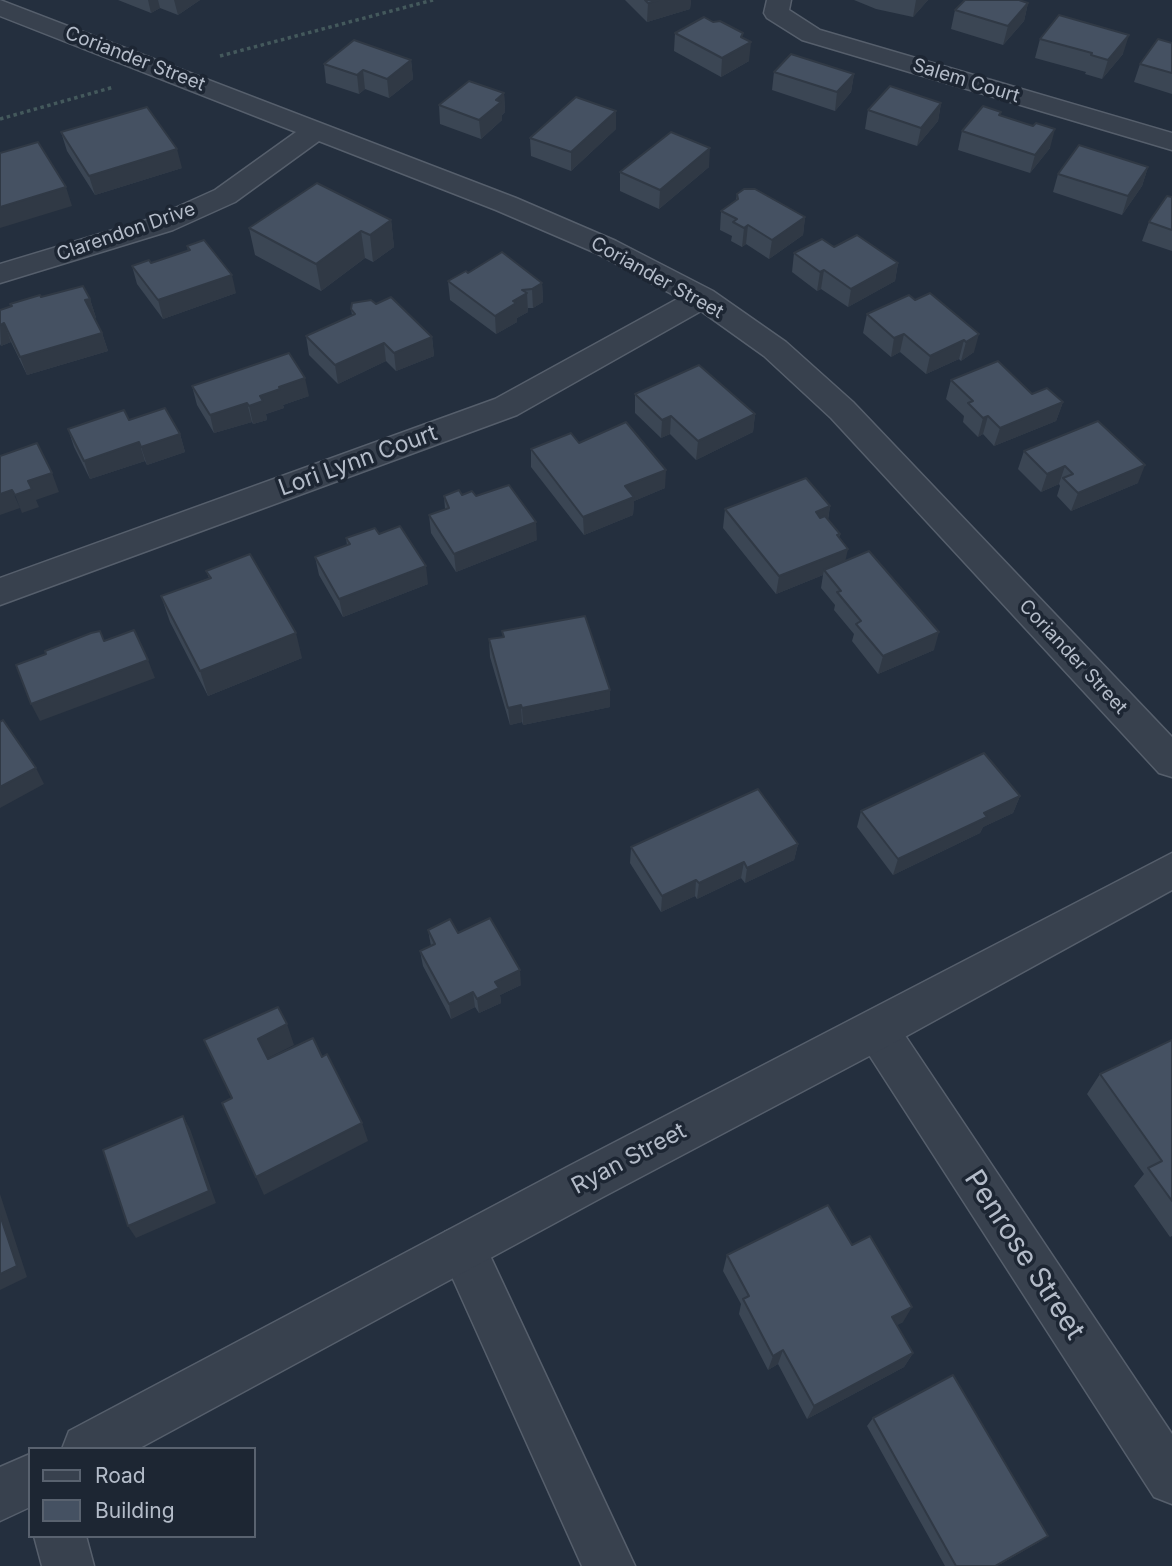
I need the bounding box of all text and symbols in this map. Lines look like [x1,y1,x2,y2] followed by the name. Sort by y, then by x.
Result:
[62,22,208,96] street label: Coriander Street
[910,54,1022,108] street label: Salem Court
[54,198,198,266] street label: Clarendon Drive
[587,232,727,324] street label: Coriander Street
[275,420,441,502] street label: Lori Lynn Court
[1014,595,1132,719] street label: Coriander Street
[567,1117,691,1201] street label: Ryan Street
[957,1164,1091,1346] street label: Penrose Street
[28,1447,256,1538] legend
[95,1463,146,1488] text: Road
[95,1498,175,1523] text: Building

